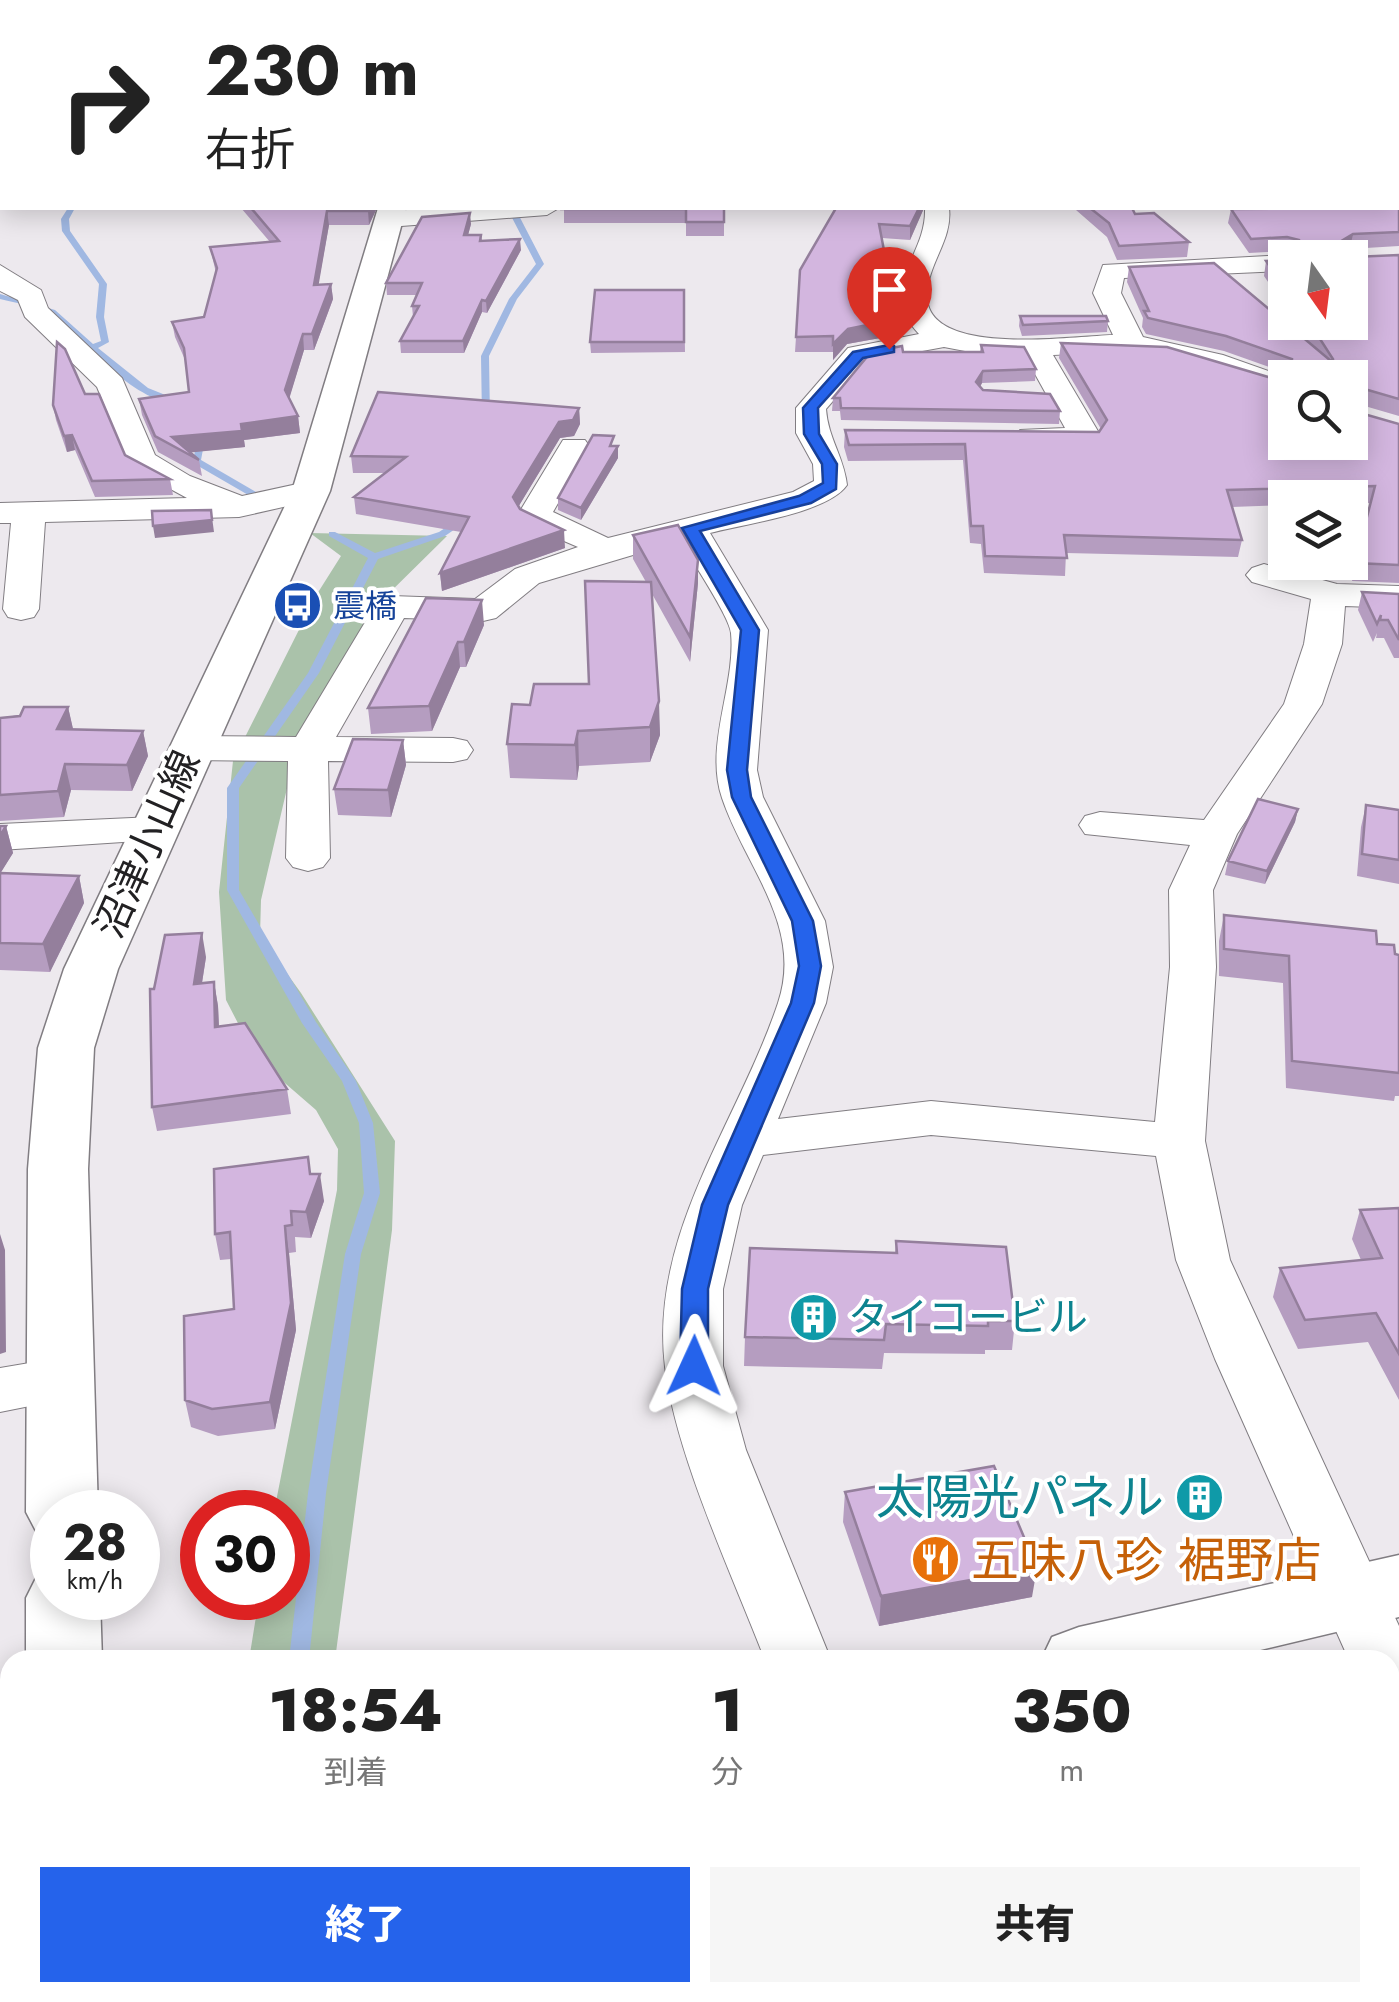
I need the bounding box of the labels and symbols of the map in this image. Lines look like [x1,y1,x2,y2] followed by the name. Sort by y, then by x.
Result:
[1268,240,1368,340] north arrow
[847,247,932,350] pin
[272,580,324,632] bus stop icon: 震橋
[333,583,397,629] place label: 震橋
[80,741,214,947] street label: 沼津小山線
[848,1288,1088,1346] place label: タイコービル
[787,1291,839,1343] building icon: タイコービル
[642,1314,746,1418] position arrow
[876,1463,1164,1532] place label: 太陽光パネル
[1173,1471,1225,1523] building icon: 太陽光パネル
[180,1490,310,1620] speed limit sign: 30
[971,1526,1321,1595] place label: 五味八珍 裾野店
[910,1534,962,1586] restaurant icon: 五味八珍 裾野店

